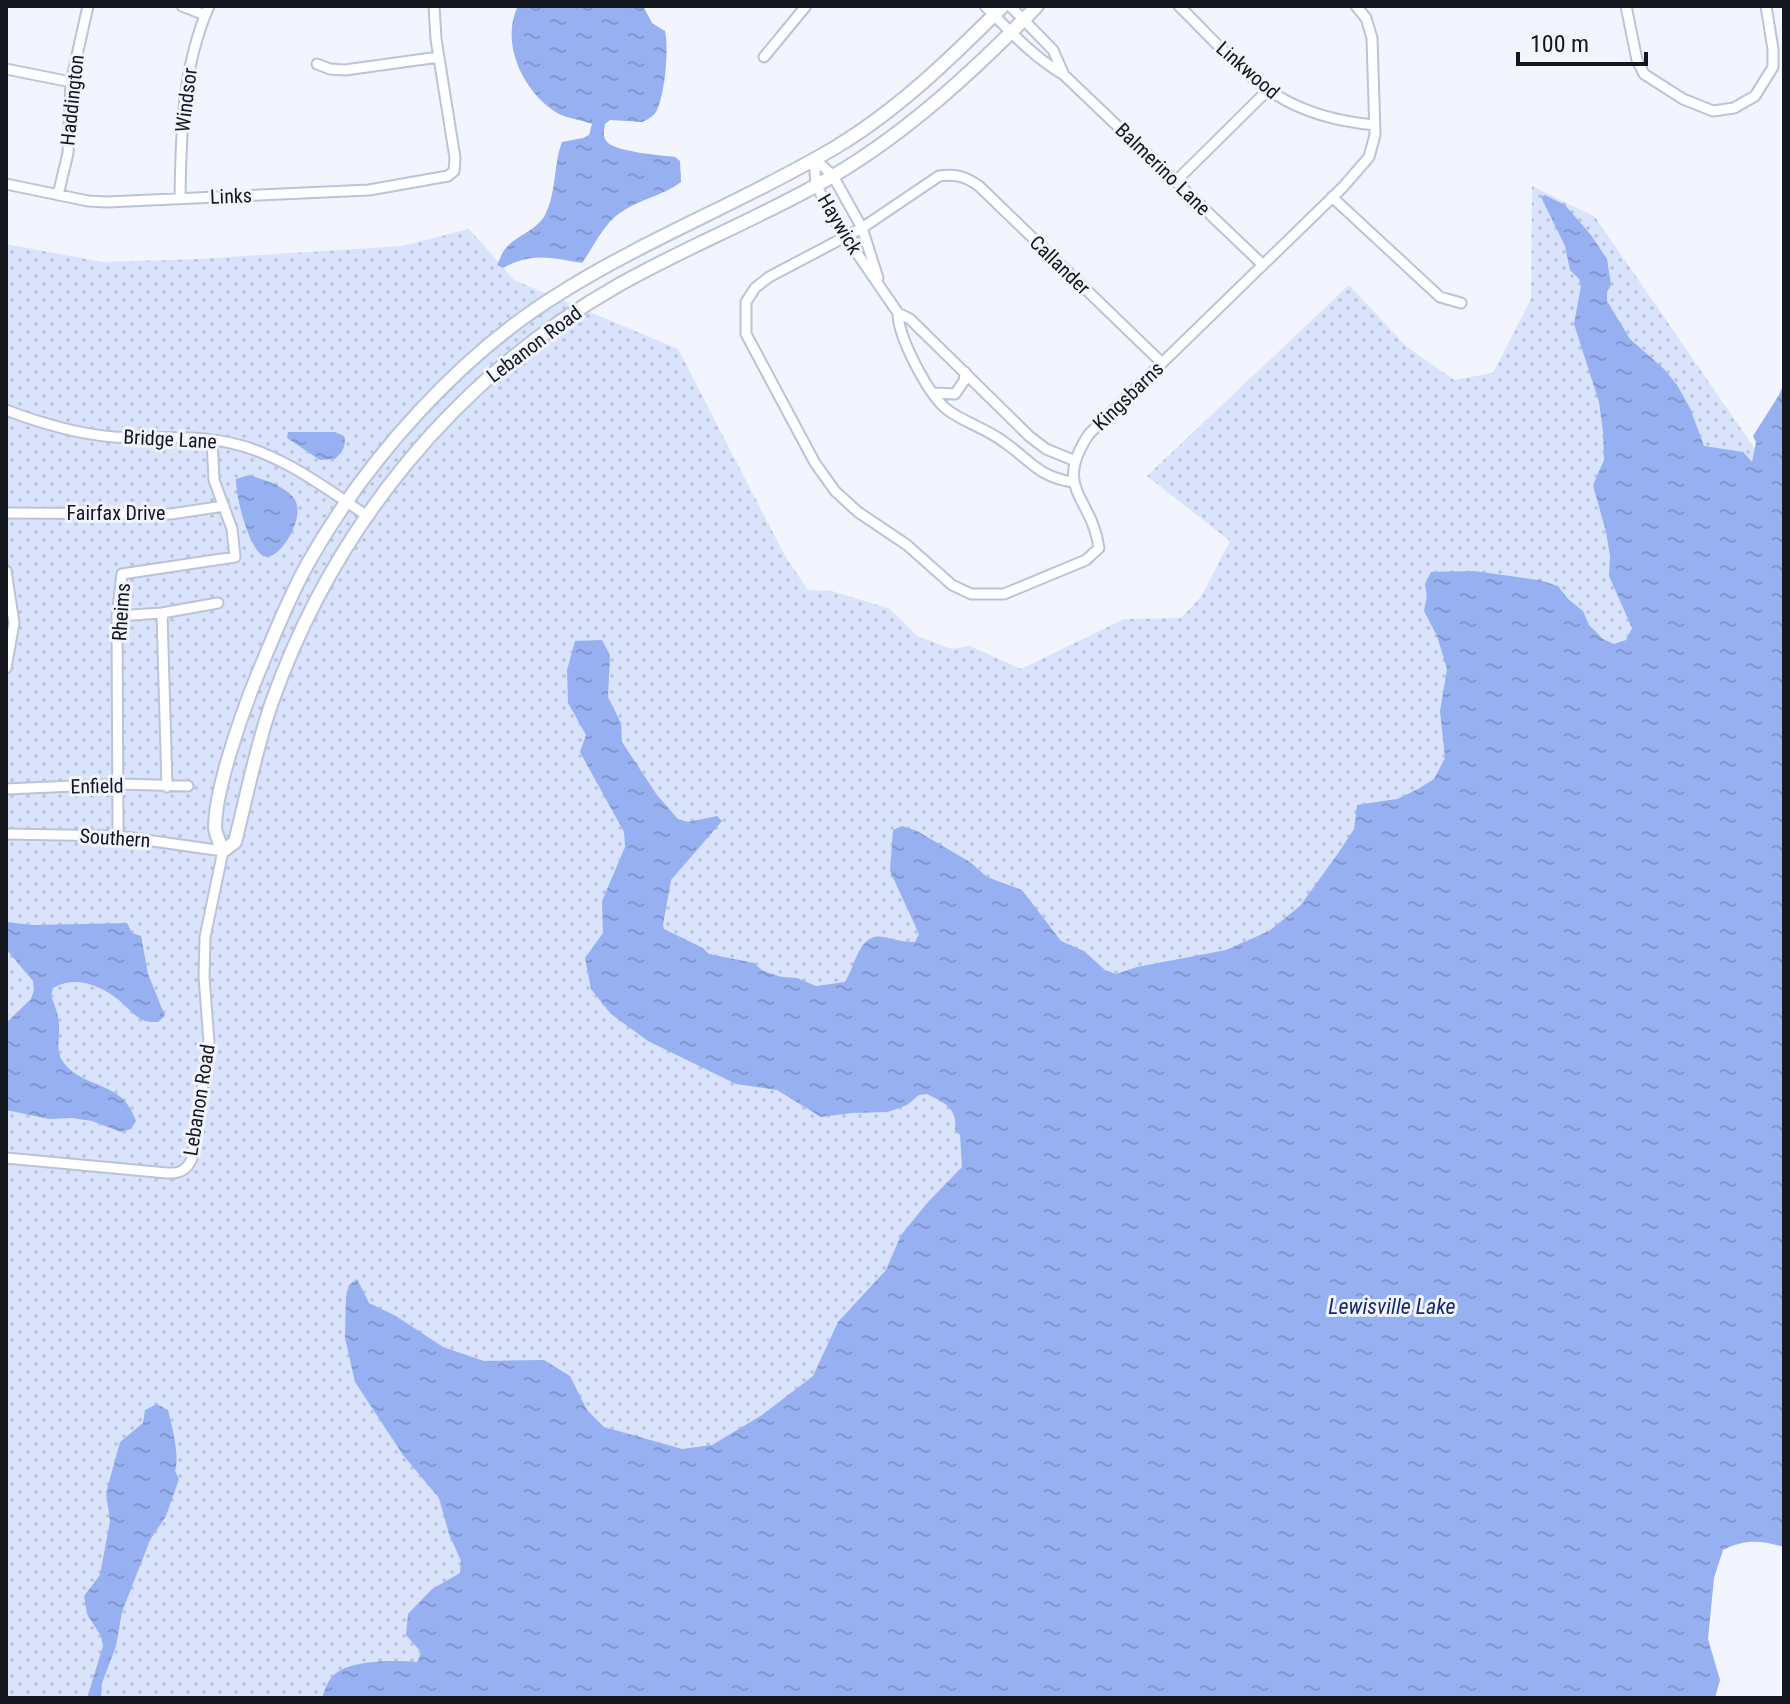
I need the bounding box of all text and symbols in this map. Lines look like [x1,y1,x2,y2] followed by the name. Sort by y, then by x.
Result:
[1518,16,1646,66] scale bar
[1530,30,1589,58] text: 100 m
[1212,36,1284,104] street label: Linkwood
[55,53,89,147] street label: Haddington
[170,66,202,134] street label: Windsor
[1111,118,1215,220] street label: Balmerino Lane
[210,183,252,209] street label: Links
[813,190,867,258] street label: Haywick
[1025,230,1095,300] street label: Callander
[482,301,586,387] street label: Lebanon Road
[1088,357,1168,435] street label: Kingsbarns
[123,425,217,453] street label: Bridge Lane
[67,501,165,525] street label: Fairfax Drive
[107,582,135,642] street label: Rheims
[70,774,124,798] street label: Enfield
[79,824,151,852] street label: Southern
[178,1043,220,1157] street label: Lebanon Road
[1328,1294,1456,1319] water label: Lewisville Lake

